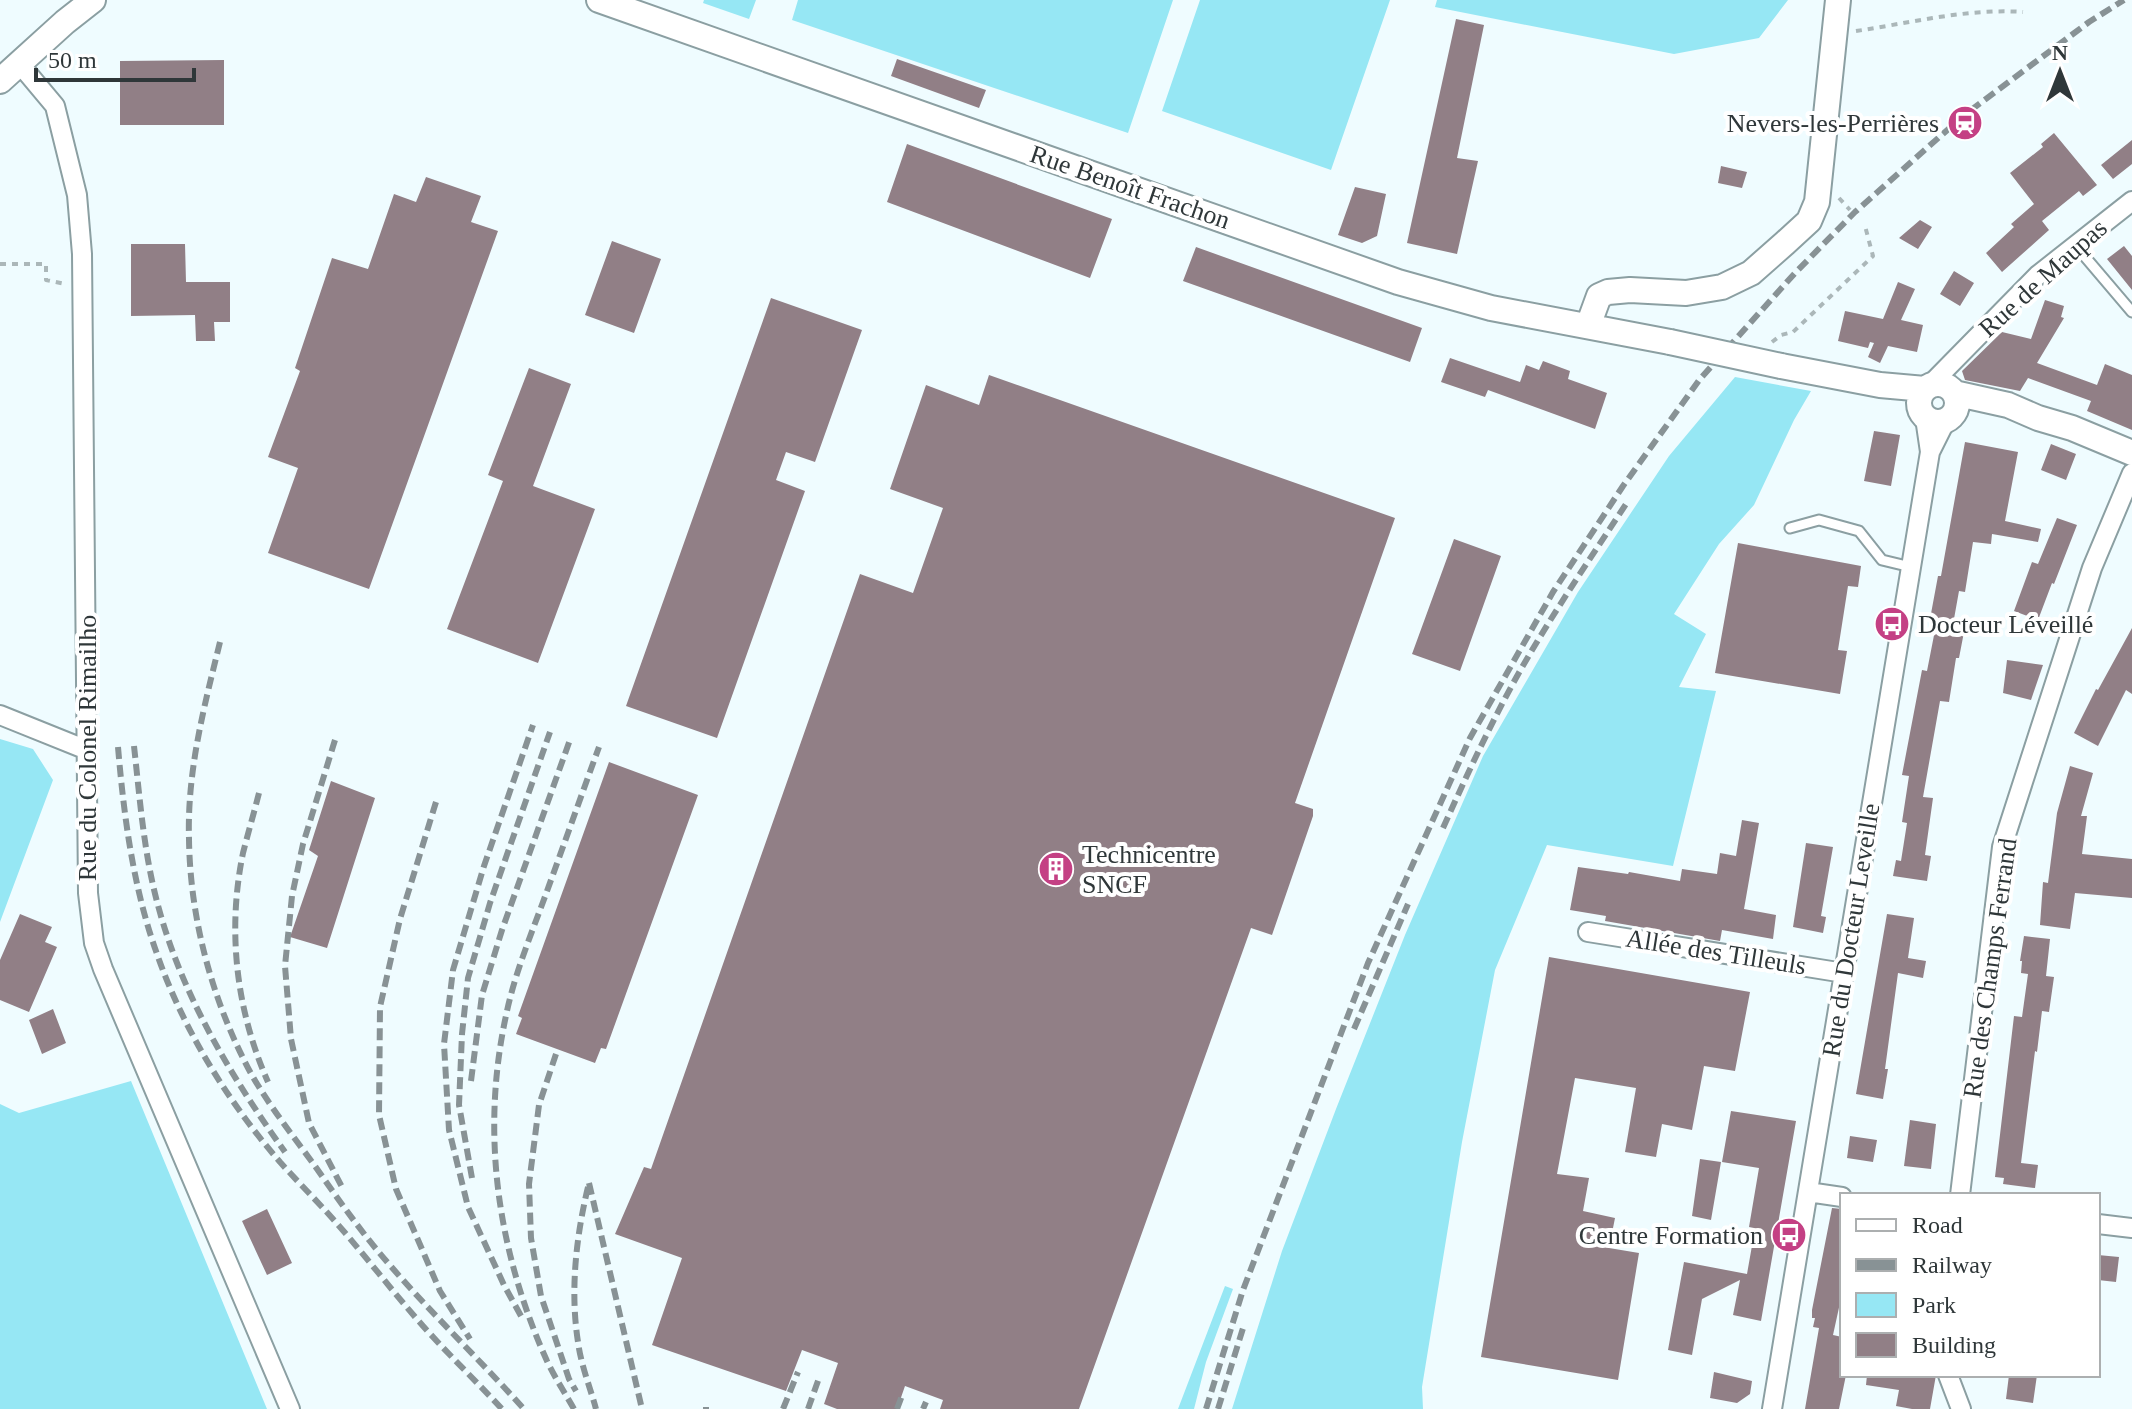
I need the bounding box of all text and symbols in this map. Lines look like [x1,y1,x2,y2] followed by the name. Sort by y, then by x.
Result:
[36,32,194,82] scale bar
[2020,32,2100,112] north arrow
[2052,40,2068,65] text: N
[48,47,97,73] text: 50 m
[1946,104,1984,142] station icon: Nevers-les-Perrières
[1727,109,1939,138] place label: Nevers-les-Perrières
[1026,139,1234,235] street label: Rue Benoît Frachon
[1973,213,2113,343] street label: Rue de Maupas
[1873,605,1911,643] bus stop icon: Docteur Léveillé
[1918,610,2093,639] place label: Docteur Léveillé
[73,615,102,881] street label: Rue du Colonel Rimailho
[1817,801,1885,1059] street label: Rue du Docteur Leveille
[1957,836,2023,1100] street label: Rue des Champs Ferrand
[1082,840,1216,899] place label: Technicentre SNCF
[1037,850,1075,888] building icon: Technicentre SNCF
[1624,923,1808,981] street label: Allée des Tilleuls
[1840,1193,2100,1377] legend
[1912,1212,1963,1238] text: Road
[1770,1216,1808,1254] bus stop icon: Centre Formation
[1579,1221,1763,1250] place label: Centre Formation
[1912,1252,1992,1278] text: Railway
[1912,1292,1956,1318] text: Park
[1912,1332,1996,1358] text: Building

